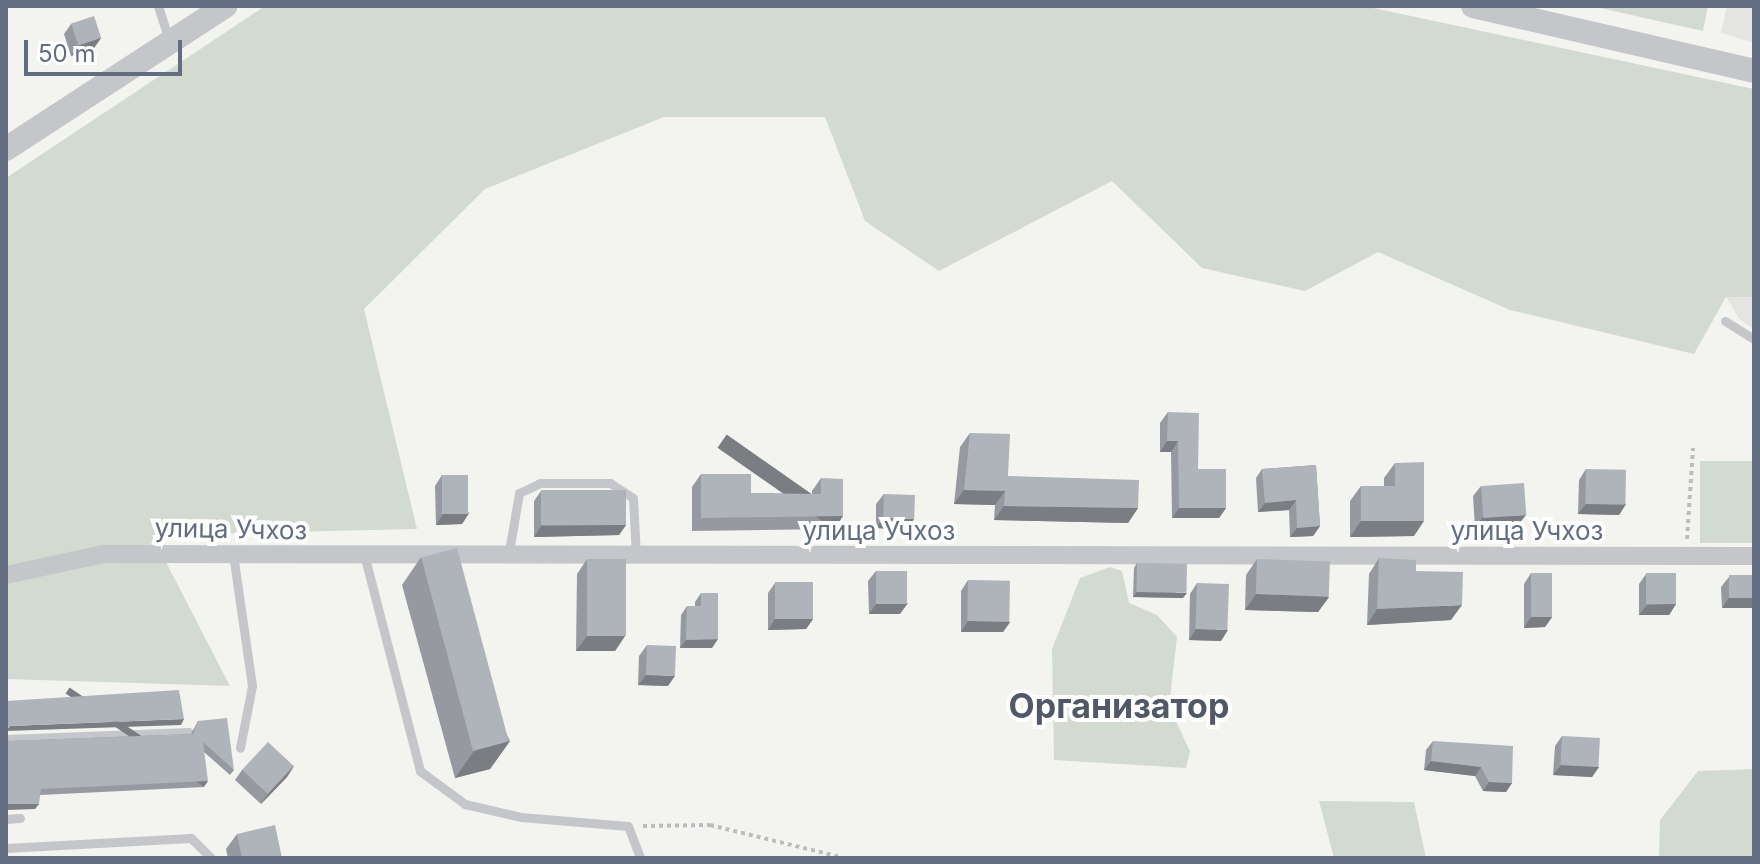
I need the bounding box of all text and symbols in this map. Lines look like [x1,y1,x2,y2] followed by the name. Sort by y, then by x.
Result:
[28,24,186,74] scale bar
[38,39,96,68] text: 50 m
[154,512,308,546] street label: улица Учхоз
[803,515,955,547] street label: улица Учхоз
[1451,515,1603,547] street label: улица Учхоз
[1009,686,1229,726] district label: Организатор

